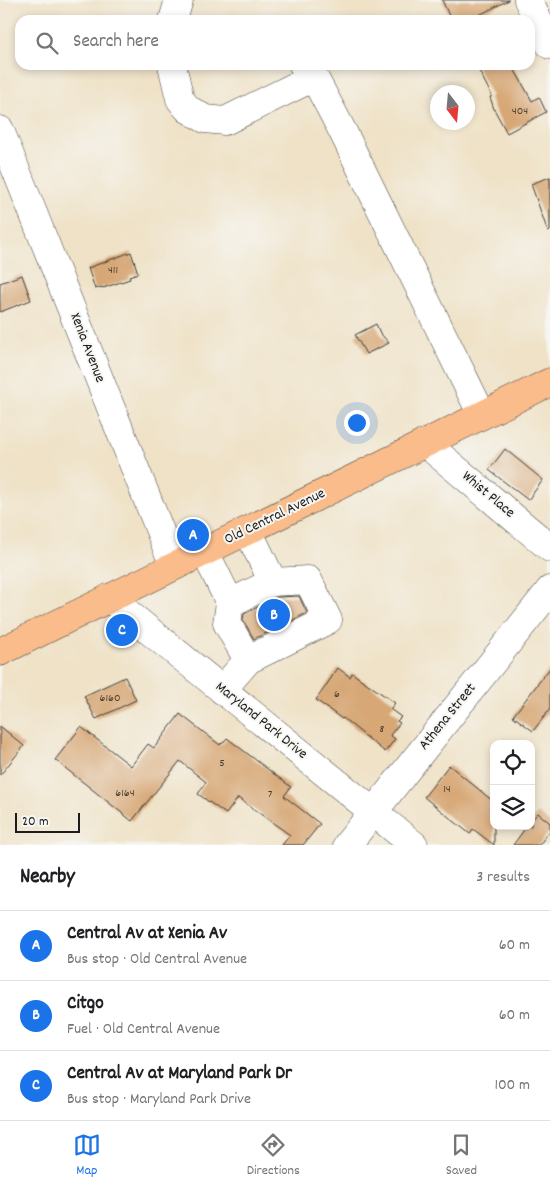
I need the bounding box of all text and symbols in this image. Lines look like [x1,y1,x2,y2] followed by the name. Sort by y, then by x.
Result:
[15,15,535,70] search box
[33,29,61,57] icon: search
[73,29,159,56] text: Search here
[430,85,475,130] north arrow
[512,103,528,120] house number: 404
[108,262,118,279] house number: 411
[64,310,111,386] street label: Xenia Avenue
[344,410,370,436] your location
[457,466,520,524] street label: Whist Place
[221,483,330,551] street label: Old Central Avenue
[177,516,209,554] pin: A
[258,596,290,634] pin: B
[106,611,138,649] pin: C
[210,677,312,765] street label: Maryland Park Drive
[414,678,482,755] street label: Athena Street
[334,686,340,703] house number: 6
[100,690,120,707] house number: 6160
[380,721,385,738] house number: 8
[490,740,535,830] map controls
[490,740,535,785] button: locate
[219,755,225,772] house number: 5
[443,781,451,798] house number: 14
[115,785,135,802] house number: 6164
[490,785,535,830] button: layers
[268,786,273,803] house number: 7
[15,810,80,833] scale bar
[22,812,49,832] text: 20 m
[20,863,75,893] text: Nearby
[476,866,530,889] text: 3 results
[67,921,227,948] text: Central Av at Xenia Av
[32,934,40,957] text: A
[499,934,530,957] text: 60 m
[67,948,247,971] text: Bus stop · Old Central Avenue
[67,991,104,1018] text: Citgo
[32,1004,40,1027] text: B
[499,1004,530,1027] text: 60 m
[67,1018,220,1041] text: Fuel · Old Central Avenue
[67,1061,292,1088] text: Central Av at Maryland Park Dr
[32,1074,40,1097] text: C
[494,1074,530,1097] text: 100 m
[67,1088,251,1111] text: Bus stop · Maryland Park Drive
[73,1131,101,1181] tab: Map
[247,1131,300,1181] tab: Directions
[446,1131,477,1181] tab: Saved

